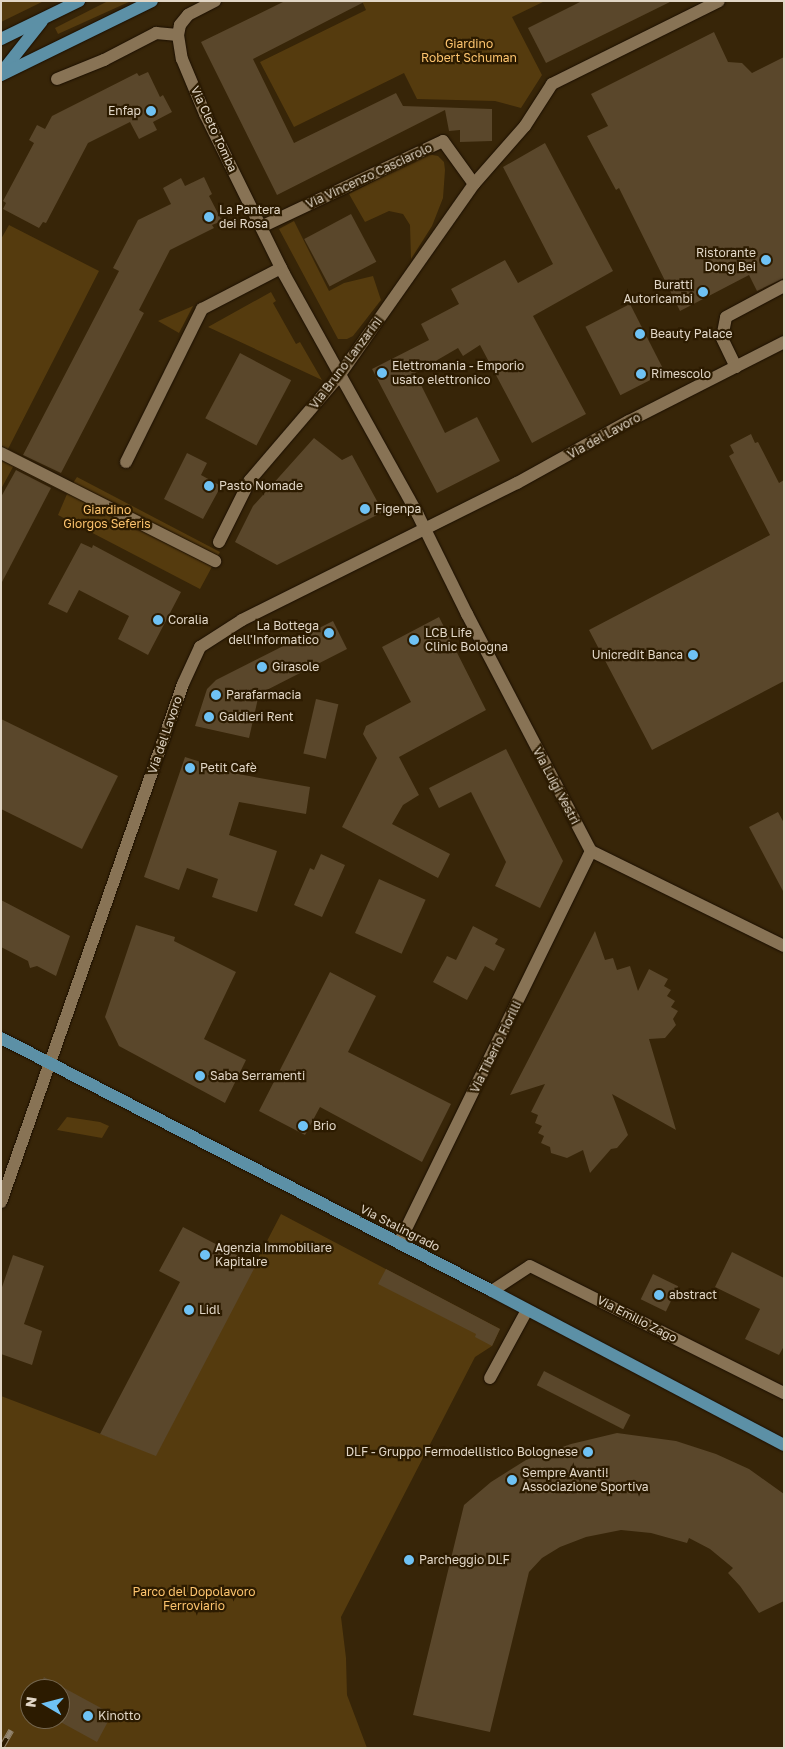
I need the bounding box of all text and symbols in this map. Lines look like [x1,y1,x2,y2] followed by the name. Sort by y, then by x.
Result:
[421,37,517,65] park label: Giardino Robert Schuman
[188,84,240,174] street label: Via Cleto Tomba
[108,104,141,118] place label: Enfap
[145,105,157,117] marker: Enfap
[304,140,434,212] street label: Via Vincenzo Casciarolo
[219,203,281,231] place label: La Pantera dei Rosa
[203,211,215,223] marker: La Pantera dei Rosa
[696,246,756,274] place label: Ristorante Dong Bei
[760,254,772,266] marker: Ristorante Dong Bei
[624,278,693,306] place label: Buratti Autoricambi
[697,286,709,298] marker: Buratti Autoricambi
[307,314,385,412] street label: Via Bruno Lanzarini
[650,327,732,341] place label: Beauty Palace
[634,328,646,340] marker: Beauty Palace
[392,359,524,387] place label: Elettromania - Emporio usato elettronico
[376,367,388,379] marker: Elettromania - Emporio usato elettronico
[651,367,711,381] place label: Rimescolo
[635,368,647,380] marker: Rimescolo
[565,410,643,462] street label: Via del Lavoro
[219,479,303,493] place label: Pasto Nomade
[203,480,215,492] marker: Pasto Nomade
[375,502,421,516] place label: Figenpa
[63,503,151,531] park label: Giardino Giorgos Seferis
[359,503,371,515] marker: Figenpa
[168,613,209,627] place label: Coralia
[152,614,164,626] marker: Coralia
[228,619,319,647] place label: La Bottega dell'Informatico
[425,626,508,654] place label: LCB Life Clinic Bologna
[323,627,335,639] marker: La Bottega dell'Informatico
[407,633,421,647] marker: LCB Life Clinic Bologna
[592,648,683,662] place label: Unicredit Banca
[687,649,699,661] marker: Unicredit Banca
[272,660,319,674] place label: Girasole
[256,661,268,673] marker: Girasole
[226,688,301,702] place label: Parafarmacia
[210,689,222,701] marker: Parafarmacia
[145,694,185,776] street label: Via del Lavoro
[219,710,293,724] place label: Galdieri Rent
[203,711,215,723] marker: Galdieri Rent
[530,745,582,827] street label: Via Luigi Vestri
[200,761,257,775] place label: Petit Cafè
[184,762,196,774] marker: Petit Cafè
[468,999,524,1095] street label: Via Tiberio Fiorilli
[210,1069,305,1083] place label: Saba Serramenti
[194,1070,206,1082] marker: Saba Serramenti
[313,1119,336,1133] place label: Brio
[297,1120,309,1132] marker: Brio
[358,1202,442,1254] street label: Via Stalingrado
[215,1241,332,1269] place label: Agenzia Immobiliare Kapitalre
[199,1249,211,1261] marker: Agenzia Immobiliare Kapitalre
[669,1288,717,1302] place label: abstract
[653,1289,665,1301] marker: abstract
[595,1293,679,1345] street label: Via Emilio Zago
[199,1303,220,1317] place label: Lidl
[183,1304,195,1316] marker: Lidl
[346,1445,578,1459] place label: DLF - Gruppo Fermodellistico Bolognese
[582,1446,594,1458] marker: DLF - Gruppo Fermodellistico Bolognese
[522,1466,649,1494] place label: Sempre Avanti! Associazione Sportiva
[506,1474,518,1486] marker: Sempre Avanti! Associazione Sportiva
[419,1553,510,1567] place label: Parcheggio DLF
[403,1554,415,1566] marker: Parcheggio DLF
[133,1585,255,1613] park label: Parco del Dopolavoro Ferroviario
[20,1679,70,1729] north arrow
[21,1696,40,1708] text: N
[98,1709,141,1723] place label: Kinotto
[82,1710,94,1722] marker: Kinotto

